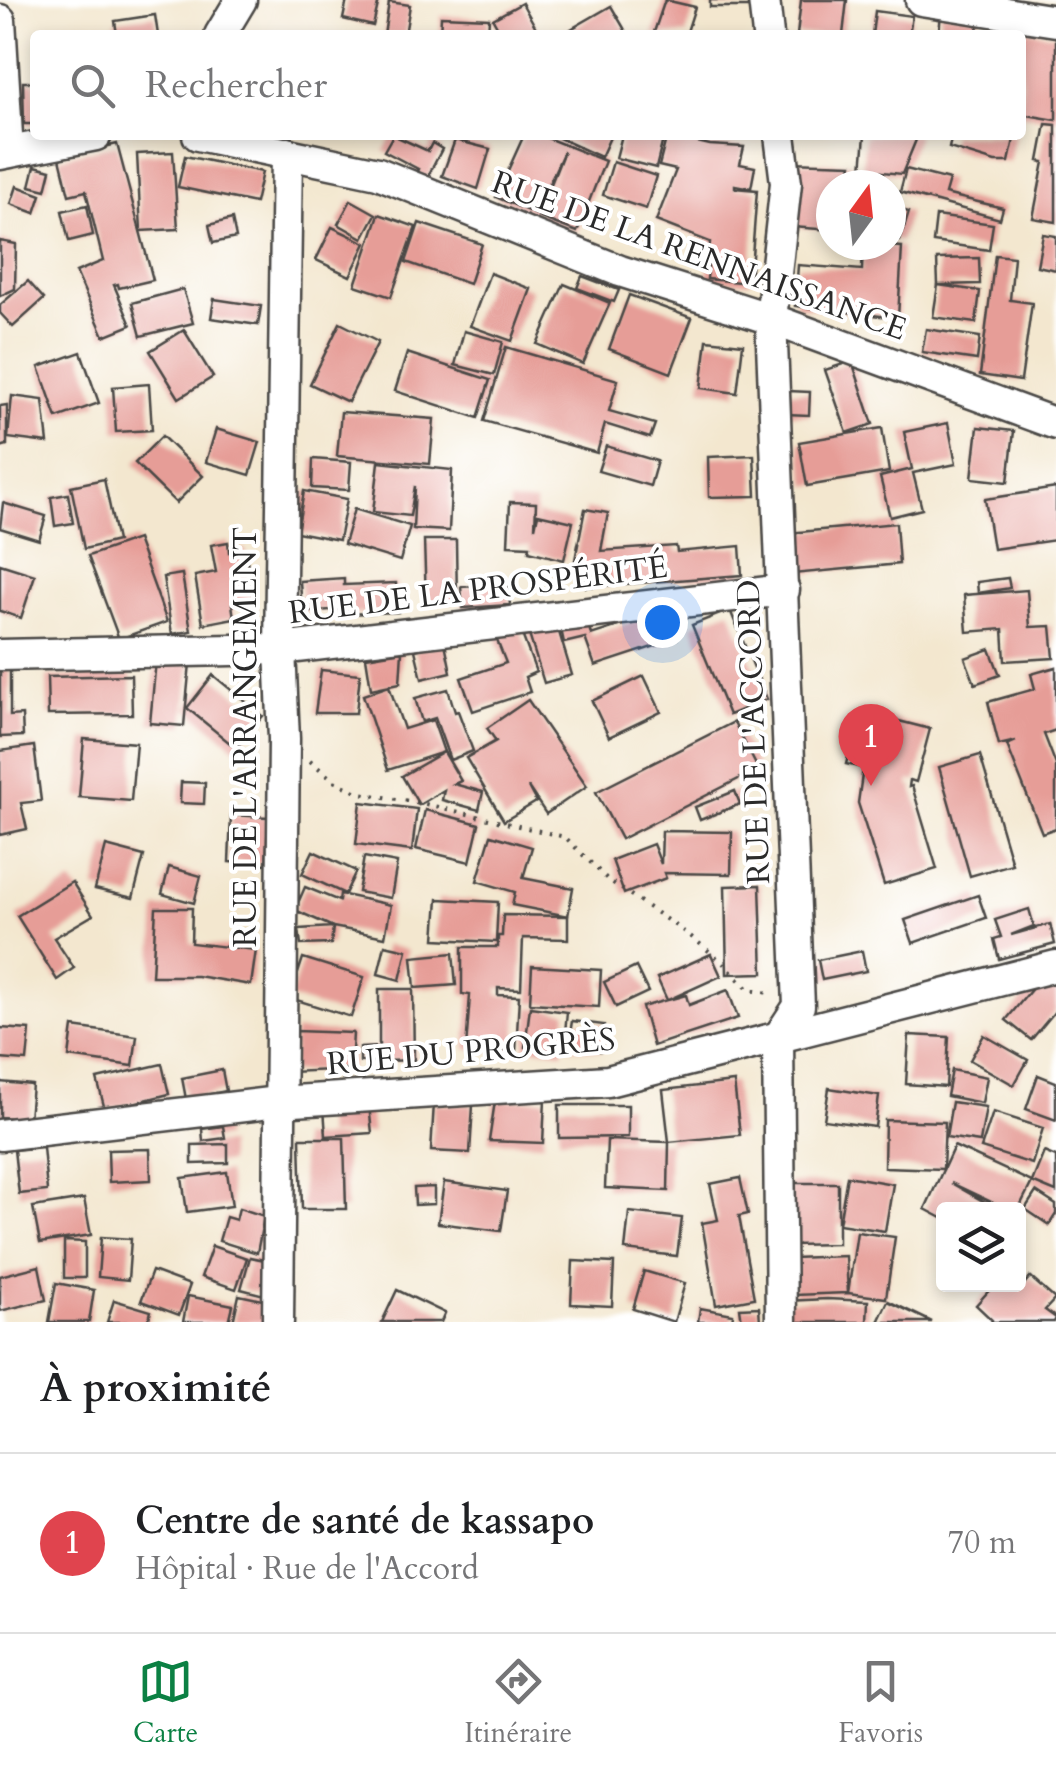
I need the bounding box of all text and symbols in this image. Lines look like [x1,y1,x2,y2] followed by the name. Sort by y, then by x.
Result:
[30,30,1026,140] search box
[65,58,120,113] icon: search
[145,59,327,111] text: Rechercher
[486,160,912,352] street label: RUE DE LA RENNAISSANCE
[816,170,906,260] north arrow
[224,527,268,947] street label: RUE DE L'ARRANGEMENT
[286,545,670,635] street label: RUE DE LA PROSPÉRITÉ
[727,579,781,885] street label: RUE DE L'ACCORD
[637,597,688,648] your location
[838,704,904,786] pin: 1
[325,1017,617,1087] street label: RUE DU PROGRÈS
[936,1202,1026,1292] map controls
[936,1202,1026,1292] button: layers
[40,1359,272,1416] text: À proximité
[135,1495,594,1547] text: Centre de santé de kassapo
[64,1521,81,1565] text: 1
[948,1521,1016,1565] text: 70 m
[135,1547,479,1591] text: Hôpital · Rue de l'Accord
[133,1654,198,1752] tab: Carte
[464,1654,572,1752] tab: Itinéraire
[838,1654,923,1752] tab: Favoris

